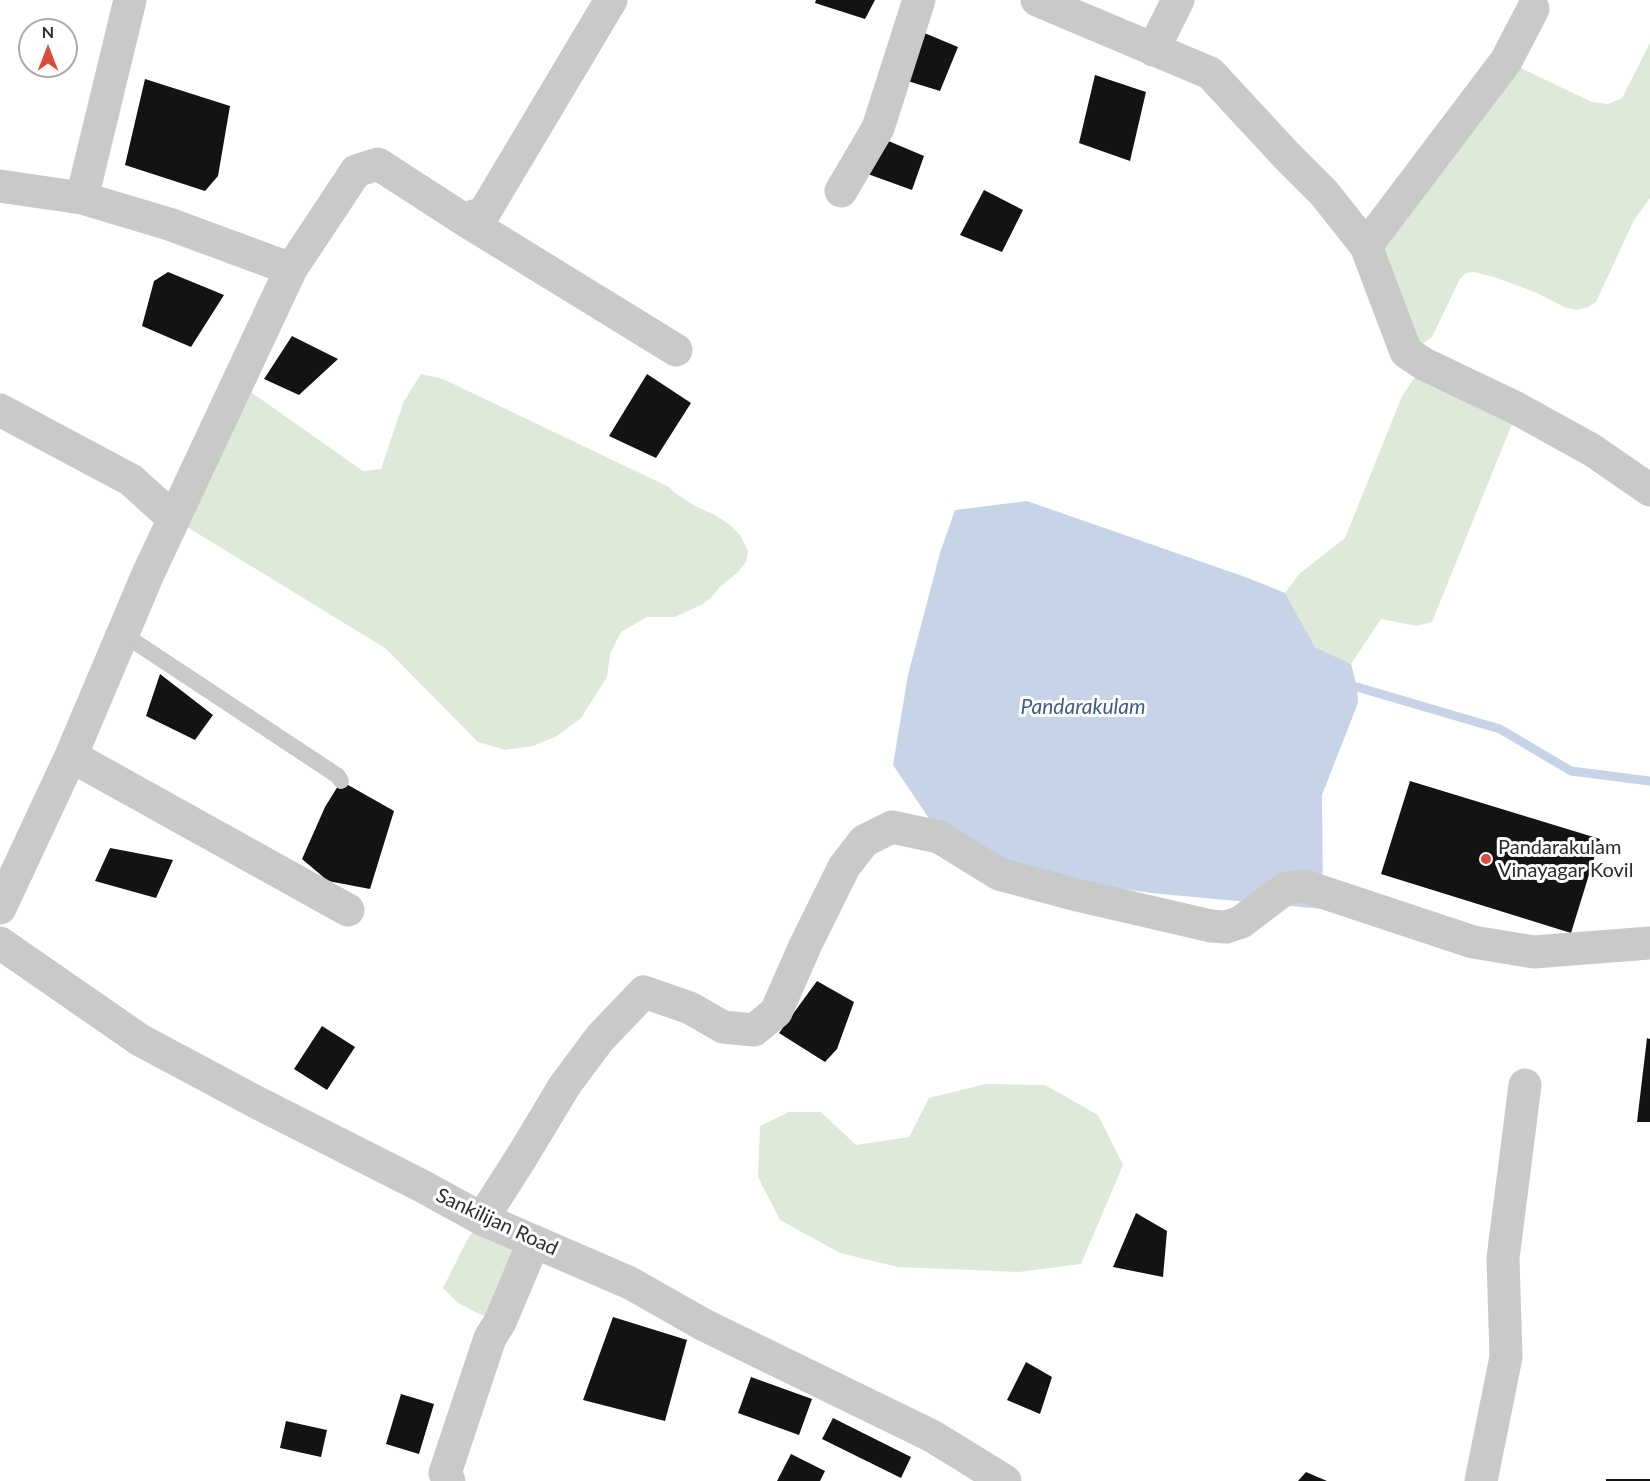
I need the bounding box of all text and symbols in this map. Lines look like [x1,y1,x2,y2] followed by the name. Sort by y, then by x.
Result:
[18,18,78,78] north arrow
[42,22,54,41] text: N
[1020,694,1146,720] water label: Pandarakulam
[1498,836,1633,883] place label: Pandarakulam Vinayagar Kovil
[1479,852,1493,866] marker: Pandarakulam Vinayagar Kovil
[432,1183,562,1261] street label: Sankilijan Road

